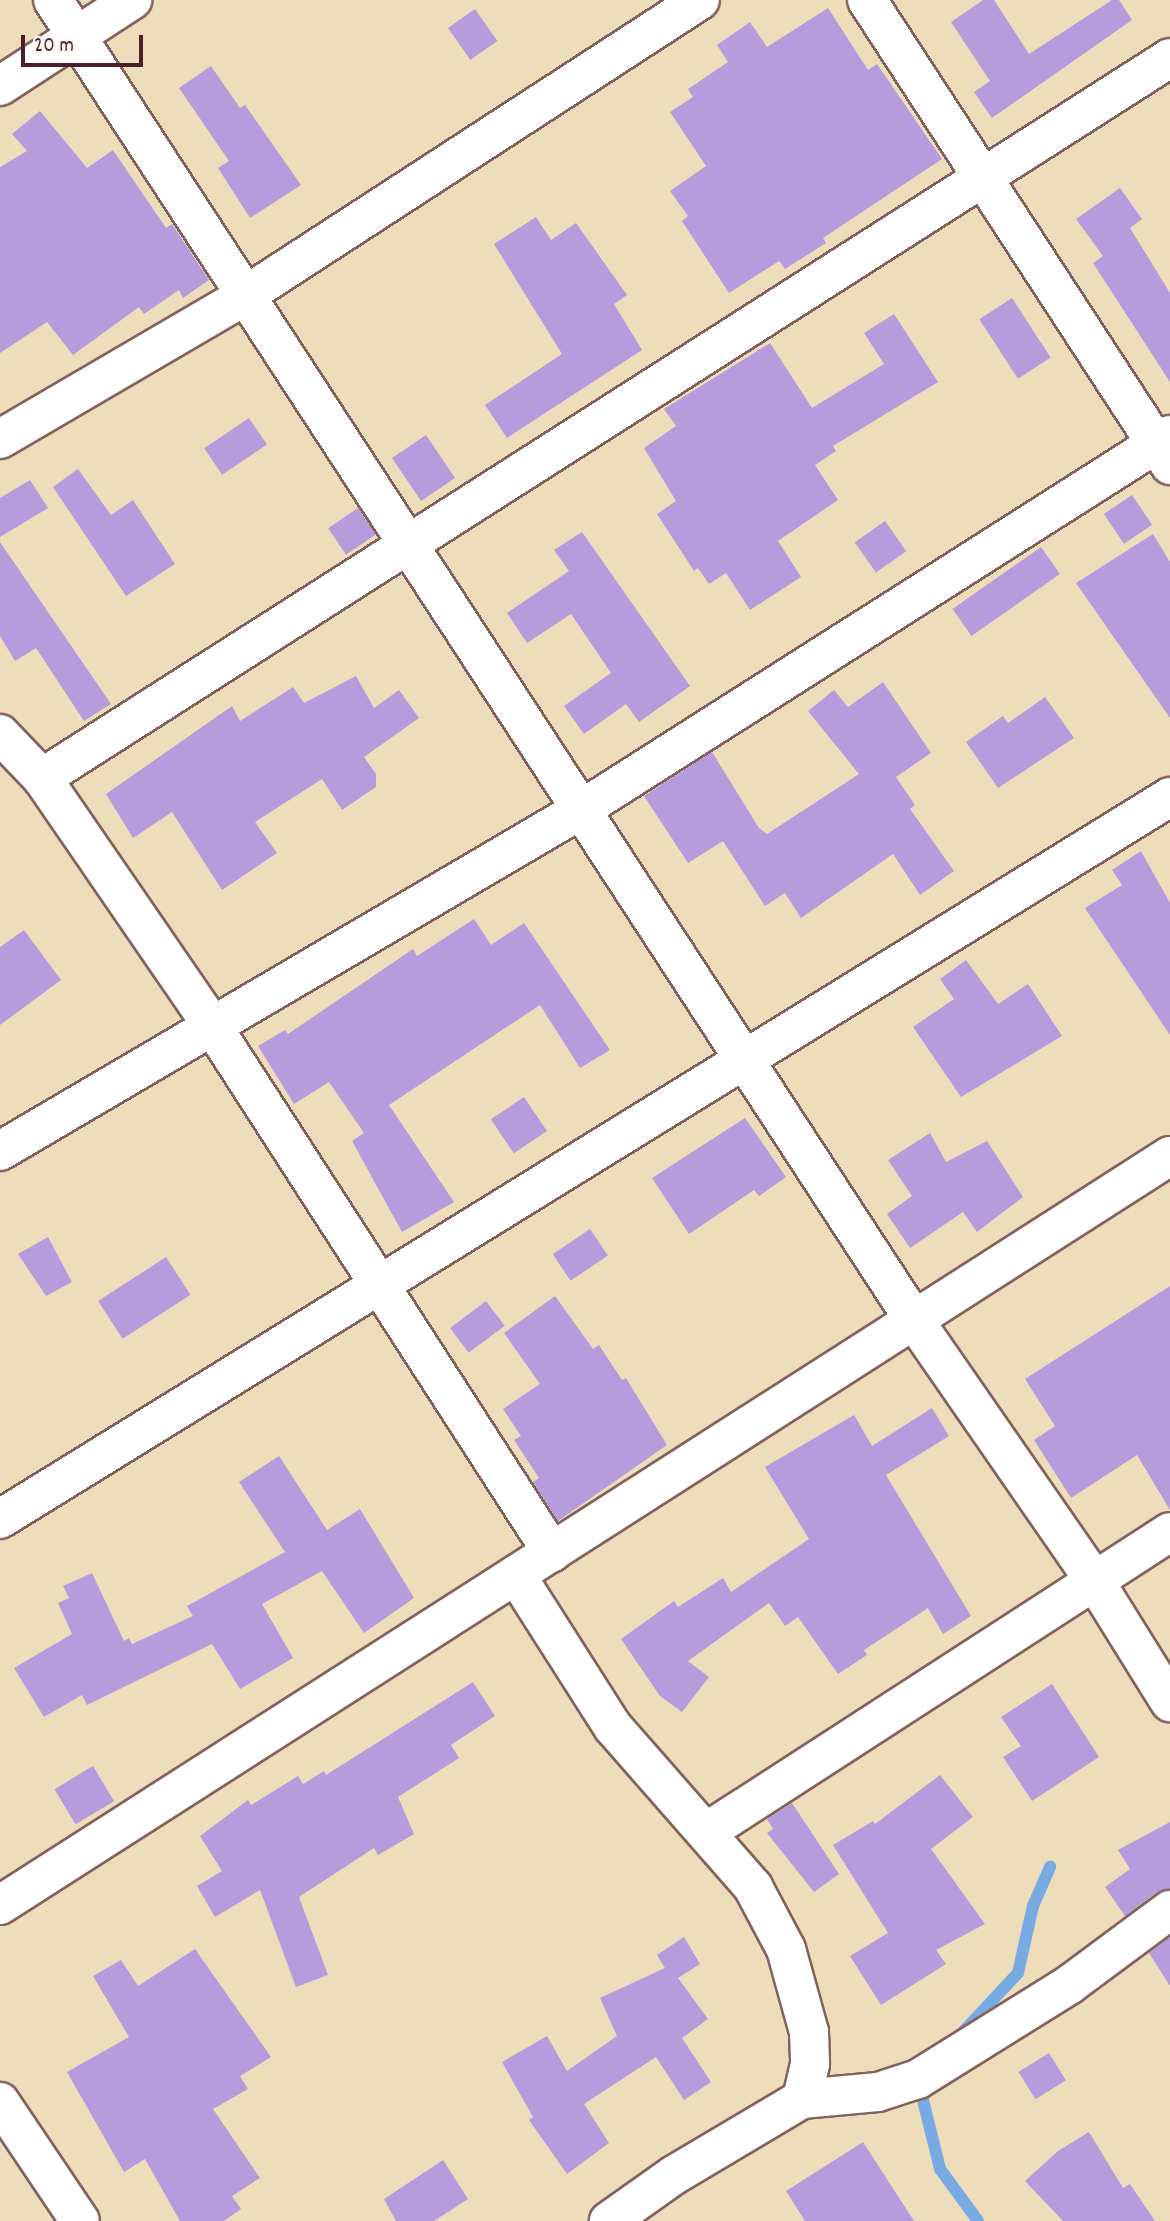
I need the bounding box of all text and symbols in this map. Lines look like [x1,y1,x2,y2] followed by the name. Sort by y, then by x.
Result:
[24,21,147,65] scale bar
[34,32,74,62] text: 20 m

